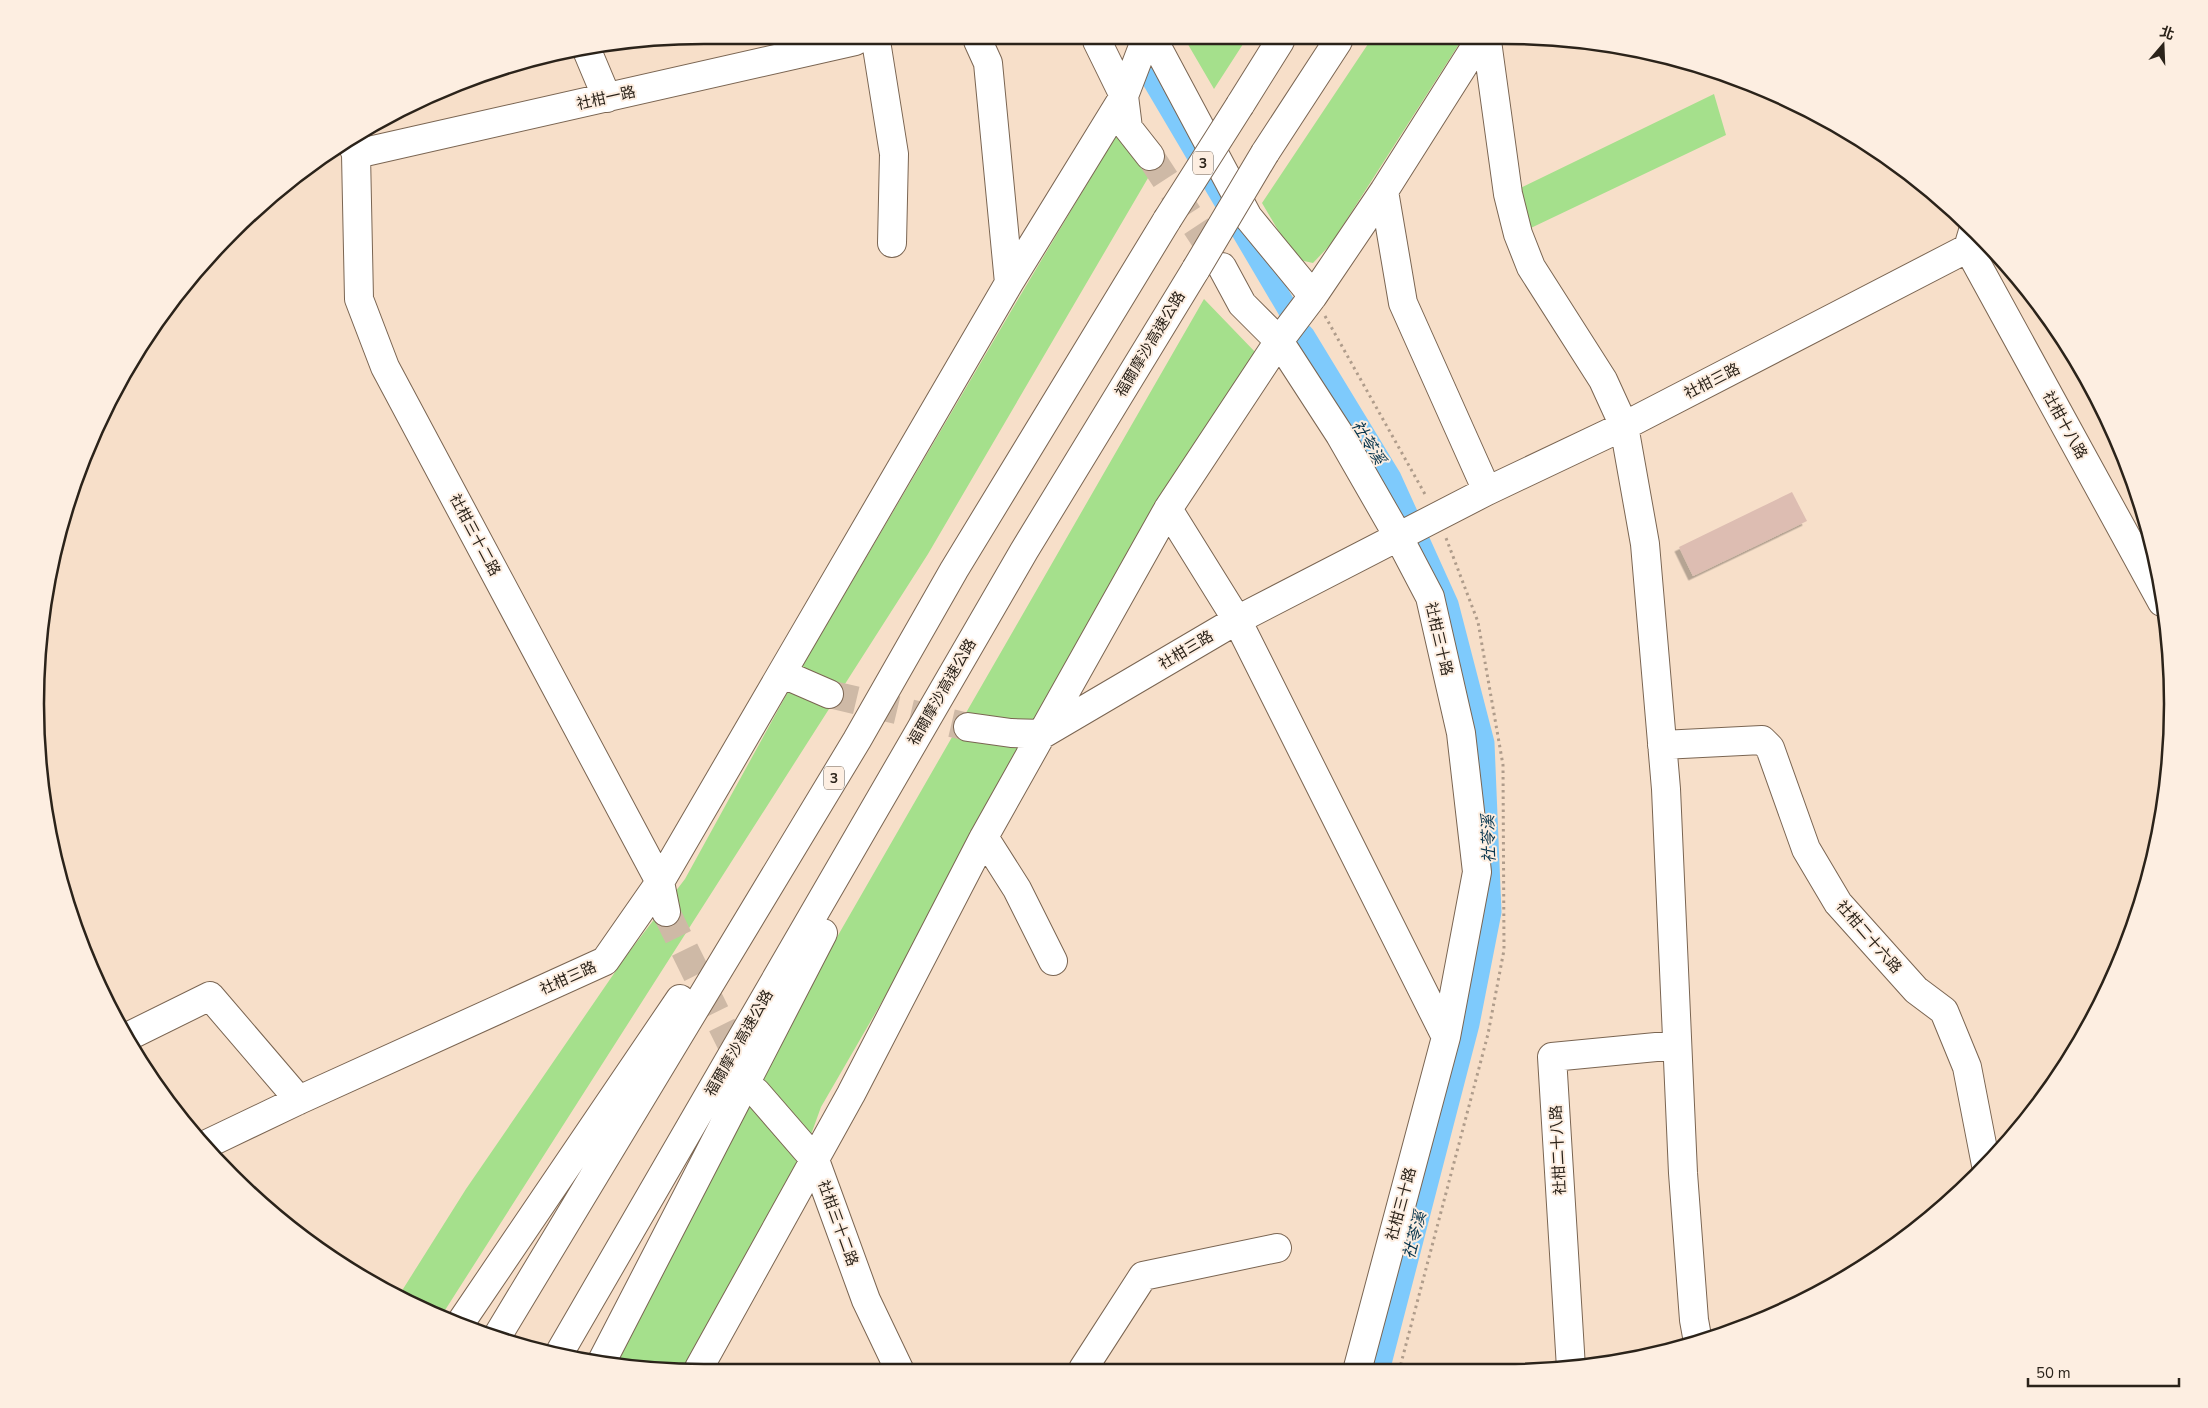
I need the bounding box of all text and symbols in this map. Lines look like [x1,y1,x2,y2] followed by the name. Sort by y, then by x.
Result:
[2138,20,2188,70] north arrow
[2157,22,2177,44] text: 北
[575,82,637,114] street label: 社柑一路
[1193,152,1213,174] road number: 3
[1111,287,1189,401] street label: 福爾摩沙高速公路
[1681,358,1743,404] street label: 社柑三路
[2038,387,2092,463] street label: 社柑十八路
[1346,416,1391,470] water label: 社苓溪
[445,491,505,579] street label: 社柑三十二路
[1421,600,1457,678] street label: 社柑三十路
[1155,626,1217,674] street label: 社柑三路
[903,635,981,749] street label: 福爾摩沙高速公路
[824,766,844,790] road number: 3
[1477,813,1501,863] water label: 社苓溪
[1832,896,1906,978] street label: 社柑二十六路
[537,957,599,999] street label: 社柑三路
[700,986,778,1100] street label: 福爾摩沙高速公路
[1546,1105,1570,1195] street label: 社柑二十八路
[1382,1165,1420,1243] street label: 社柑三十路
[813,1177,863,1269] street label: 社柑三十二路
[1398,1207,1432,1261] water label: 社苓溪
[2028,1356,2179,1388] scale bar
[2036,1363,2071,1383] text: 50 m

